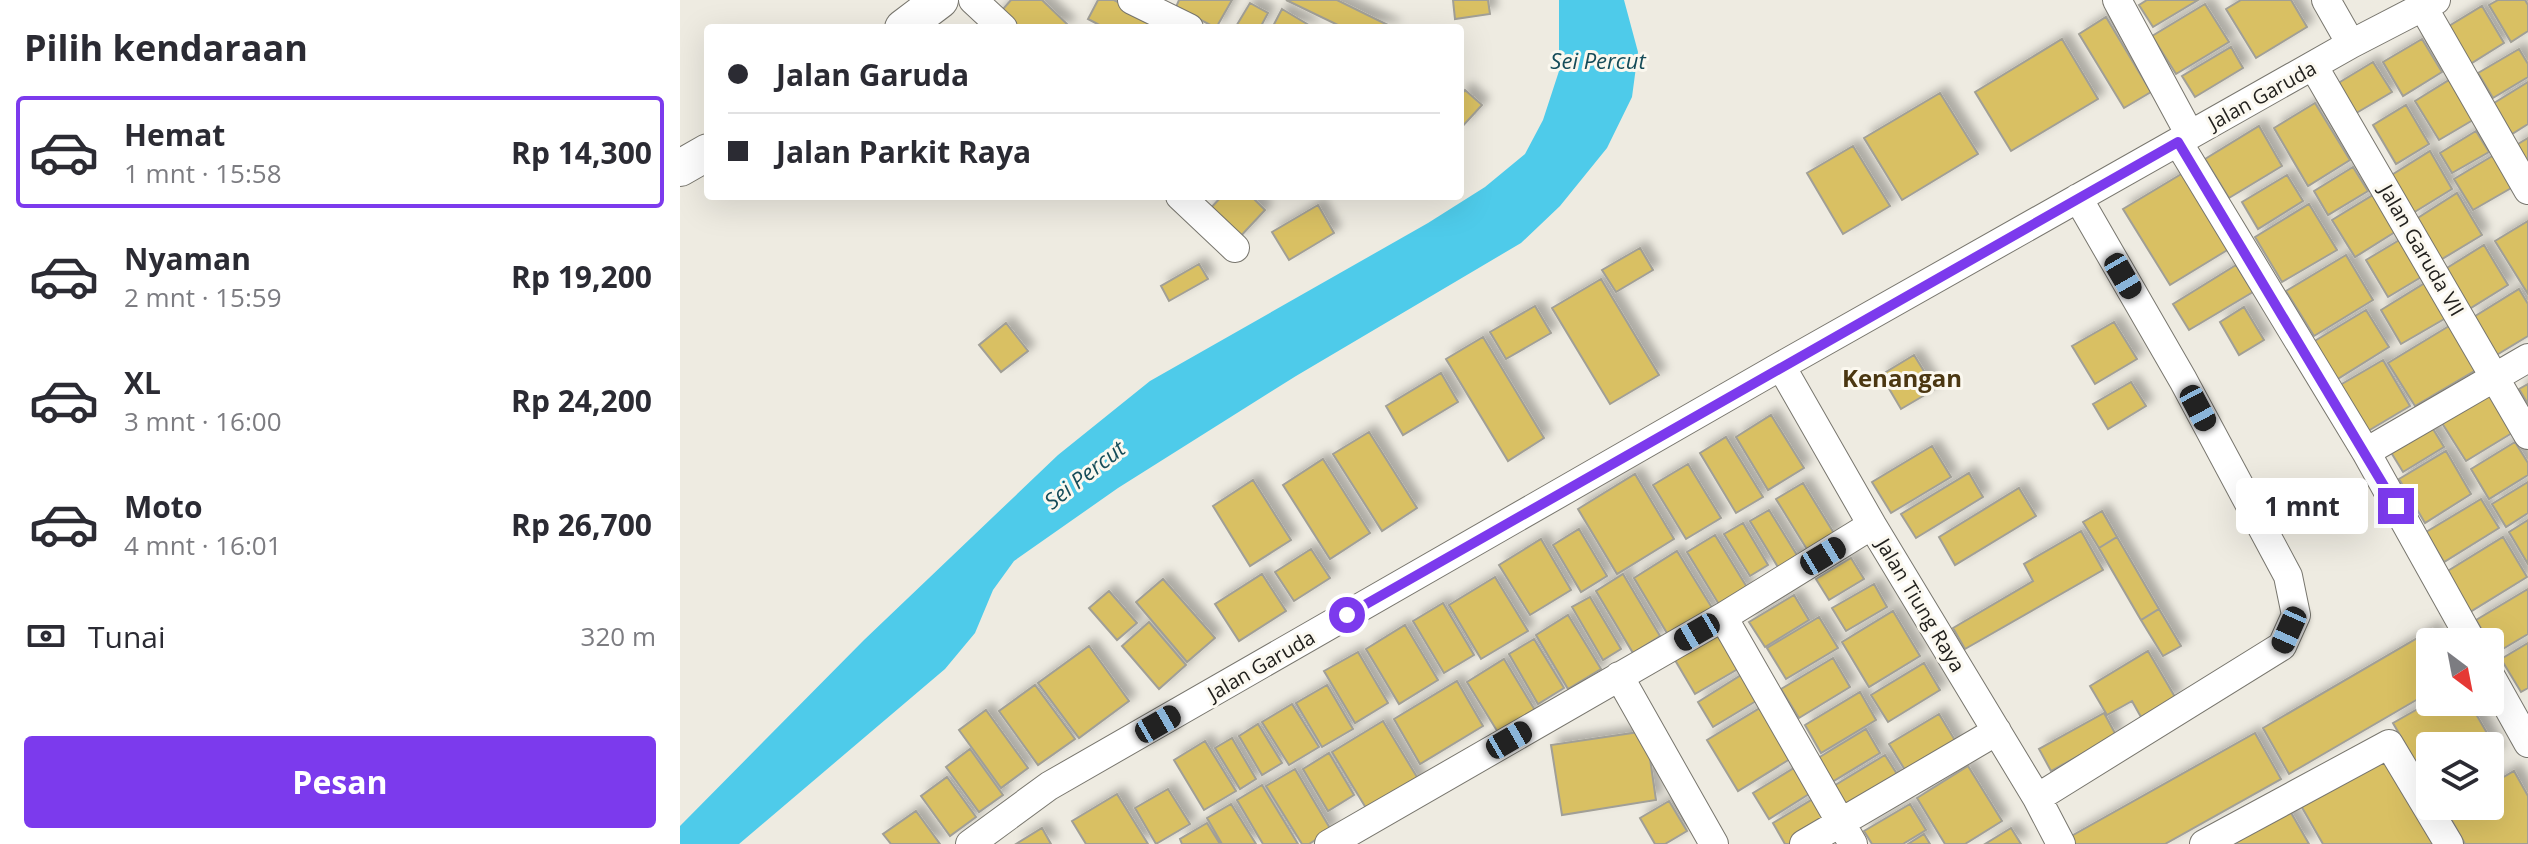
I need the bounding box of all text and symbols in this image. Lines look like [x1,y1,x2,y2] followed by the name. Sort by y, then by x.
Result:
[24,23,308,72] text: Pilih kendaraan
[1550,45,1646,75] water label: Sei Percut
[776,54,969,95] text: Jalan Garuda
[2201,54,2321,137] street label: Jalan Garuda
[124,114,225,155] text: Hemat
[28,116,100,188] icon: car
[776,131,1031,172] text: Jalan Parkit Raya
[511,132,652,173] text: Rp 14,300
[124,155,282,191] text: 1 mnt · 15:58
[2372,177,2471,321] street label: Jalan Garuda VII
[124,238,251,279] text: Nyaman
[28,240,100,312] icon: car
[2101,249,2145,303] car
[511,256,652,297] text: Rp 19,200
[124,279,282,315] text: 2 mnt · 15:59
[1842,361,1962,394] district label: Kenangan
[124,362,161,403] text: XL
[28,364,100,436] icon: car
[511,380,652,421] text: Rp 24,200
[2176,381,2220,435] car
[124,403,282,439] text: 3 mnt · 16:00
[1037,432,1131,515] water label: Sei Percut
[2236,478,2368,534] callout: 1 mnt
[124,486,202,527] text: Moto
[28,488,100,560] icon: car
[2264,488,2340,524] text: 1 mnt
[2378,488,2414,524] route end
[511,504,652,545] text: Rp 26,700
[124,527,282,563] text: 4 mnt · 16:01
[1869,531,1972,677] street label: Jalan Tiung Raya
[1796,533,1850,579] car
[1329,597,1365,633] route start
[2268,603,2310,657] car
[1670,610,1724,654] car
[24,614,68,658] icon: cash
[88,616,166,657] text: Tunai
[581,618,656,654] text: 320 m
[1201,623,1320,708] street label: Jalan Garuda
[2416,628,2504,716] north arrow
[2416,628,2504,820] map controls
[1131,702,1185,746] car
[1482,718,1536,762] car
[2416,732,2504,820] button: layers
[24,736,656,828] button: Pesan

